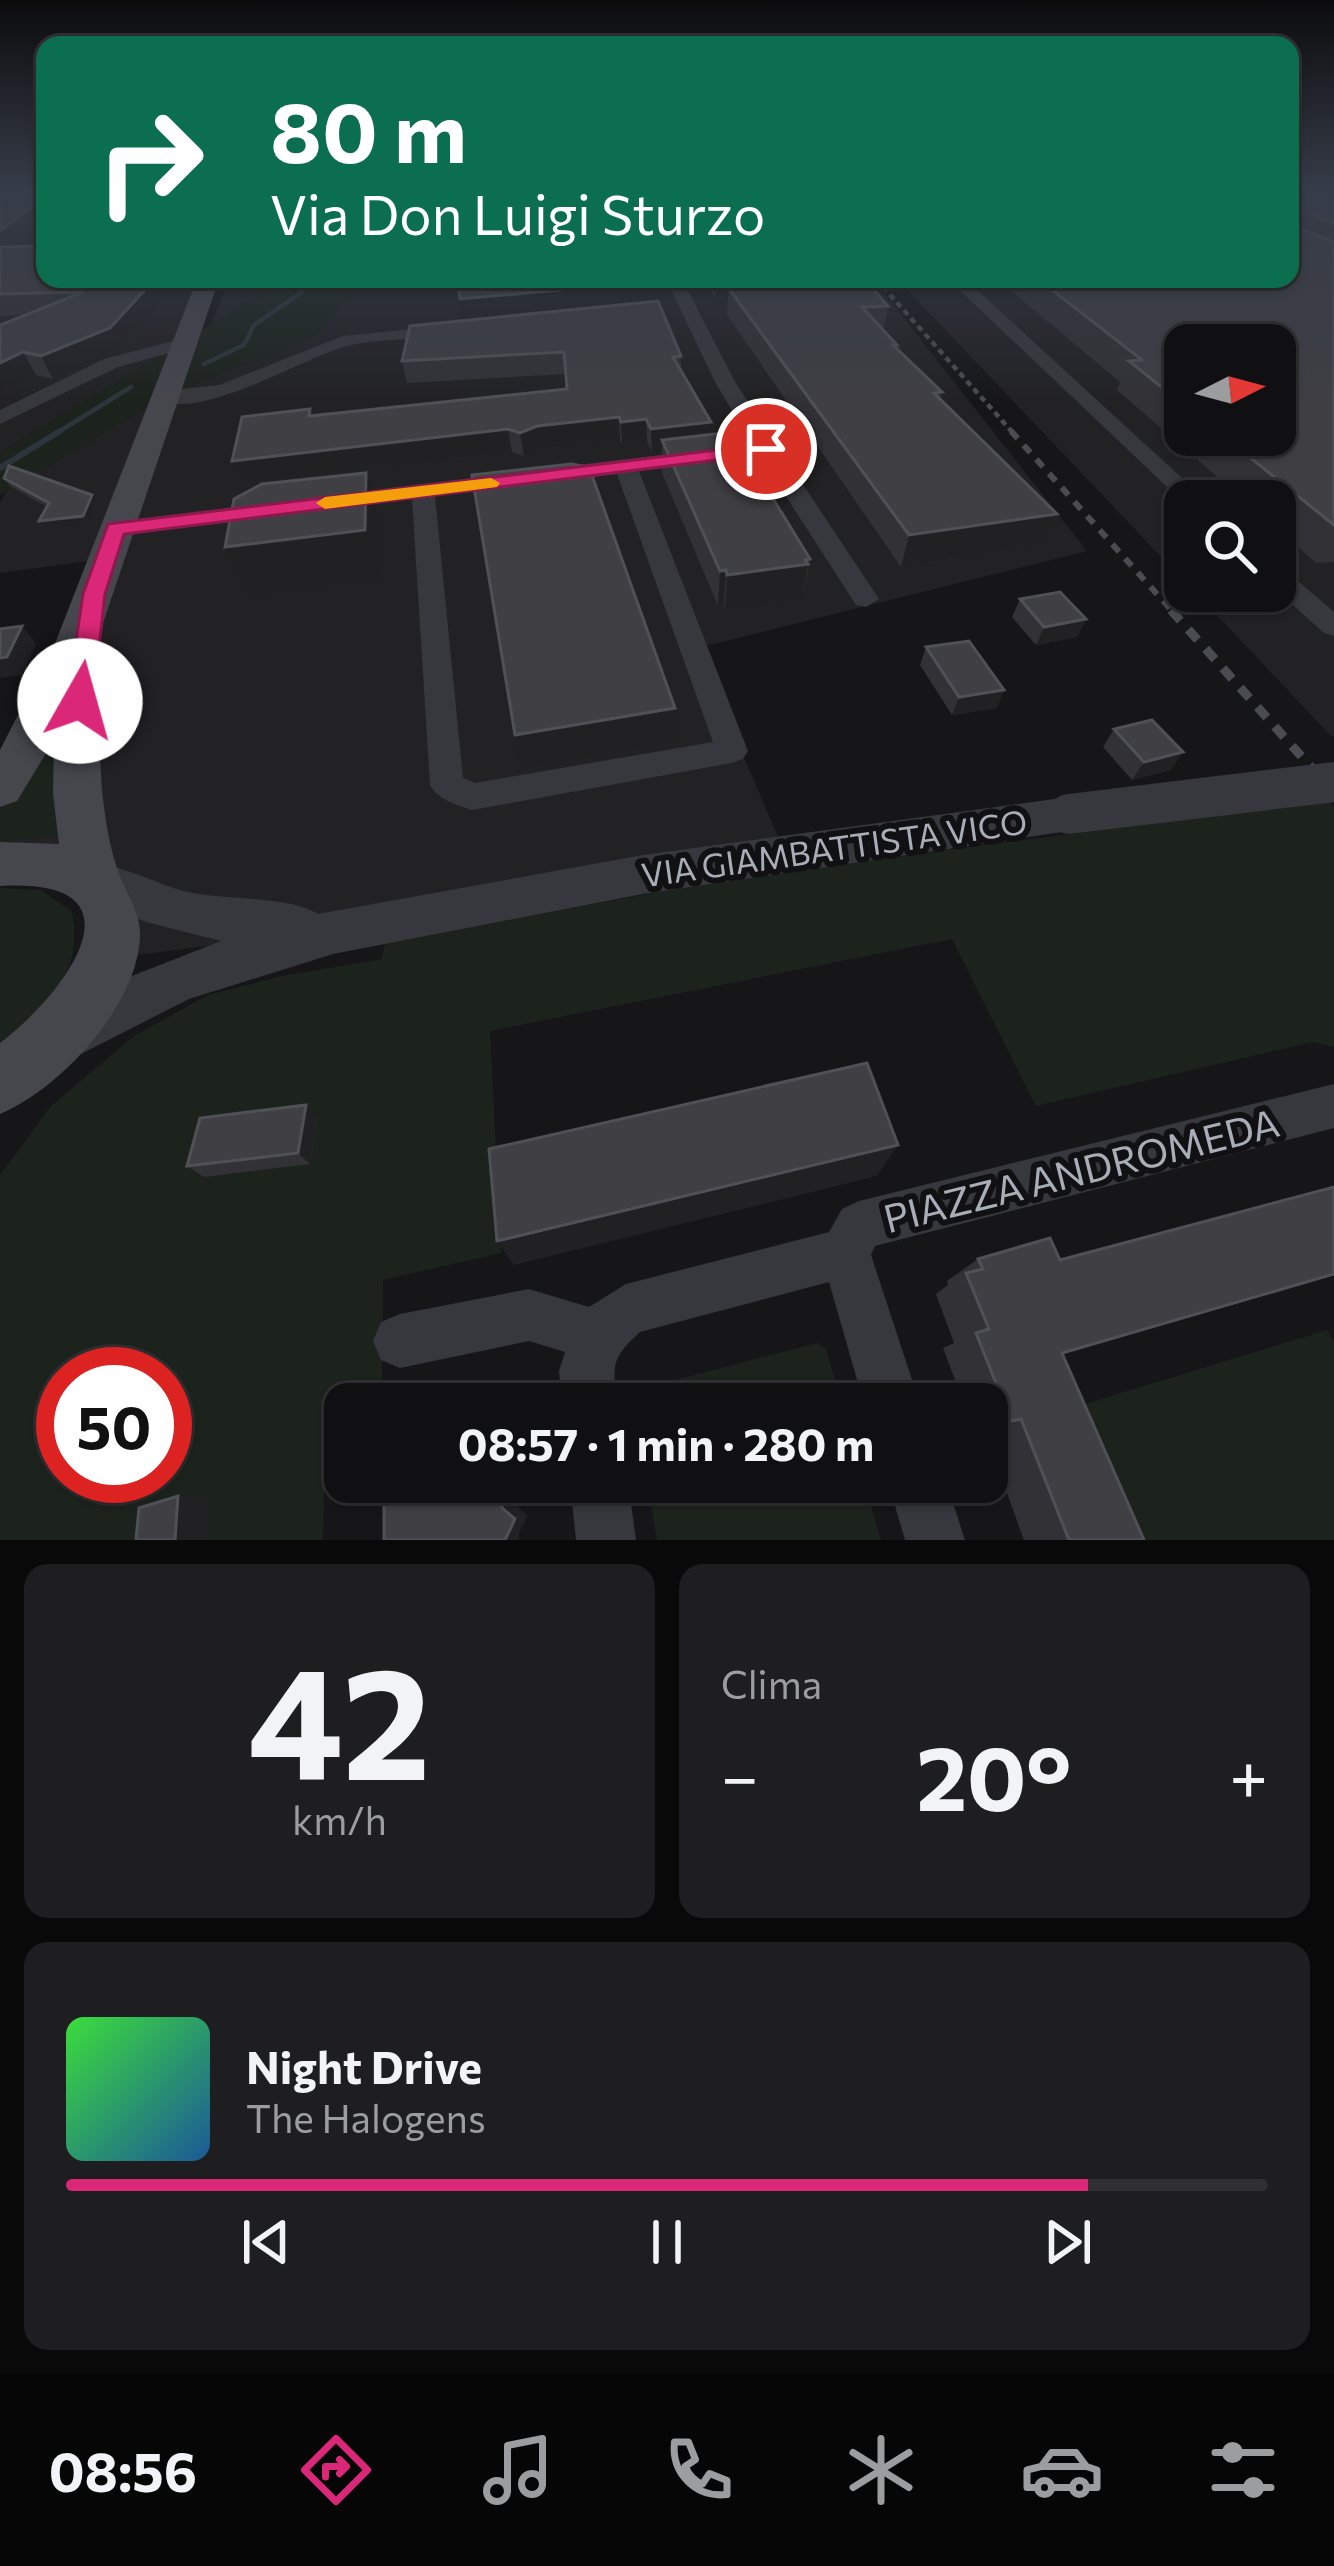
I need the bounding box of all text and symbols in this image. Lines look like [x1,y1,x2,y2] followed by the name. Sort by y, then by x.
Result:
[270,78,467,180] text: 80 m
[72,84,228,240] icon: right
[270,180,765,246] text: Via Don Luigi Sturzo
[1164,324,1296,456] north arrow
[1164,324,1296,612] map controls
[715,398,817,500] pin
[733,416,799,482] icon: arrive
[1164,480,1296,612] button: search
[17,638,143,764] position arrow
[638,800,1030,894] street label: VIA GIAMBATTISTA VICO
[878,1097,1284,1241] street label: PIAZZA ANDROMEDA
[36,1347,192,1503] speed limit sign: 50
[458,1415,874,1470] text: 08:57 · 1 min · 280 m
[248,1621,431,1812] text: 42
[721,1659,822,1707] text: Clima
[916,1719,1072,1830] text: 20°
[721,1734,759,1815] text: −
[1229,1734,1268,1815] text: +
[292,1795,387,1843] text: km/h
[246,2038,482,2093] text: Night Drive
[246,2093,486,2141] text: The Halogens
[233,2209,299,2275] icon: previous
[634,2209,700,2275] icon: pause
[1035,2209,1101,2275] icon: next
[294,2428,378,2512] icon: directions
[476,2428,560,2512] icon: music
[657,2428,741,2512] icon: phone
[839,2428,923,2512] icon: climate
[1020,2428,1104,2512] icon: car
[1201,2428,1285,2512] icon: filters
[49,2437,197,2503] text: 08:56

